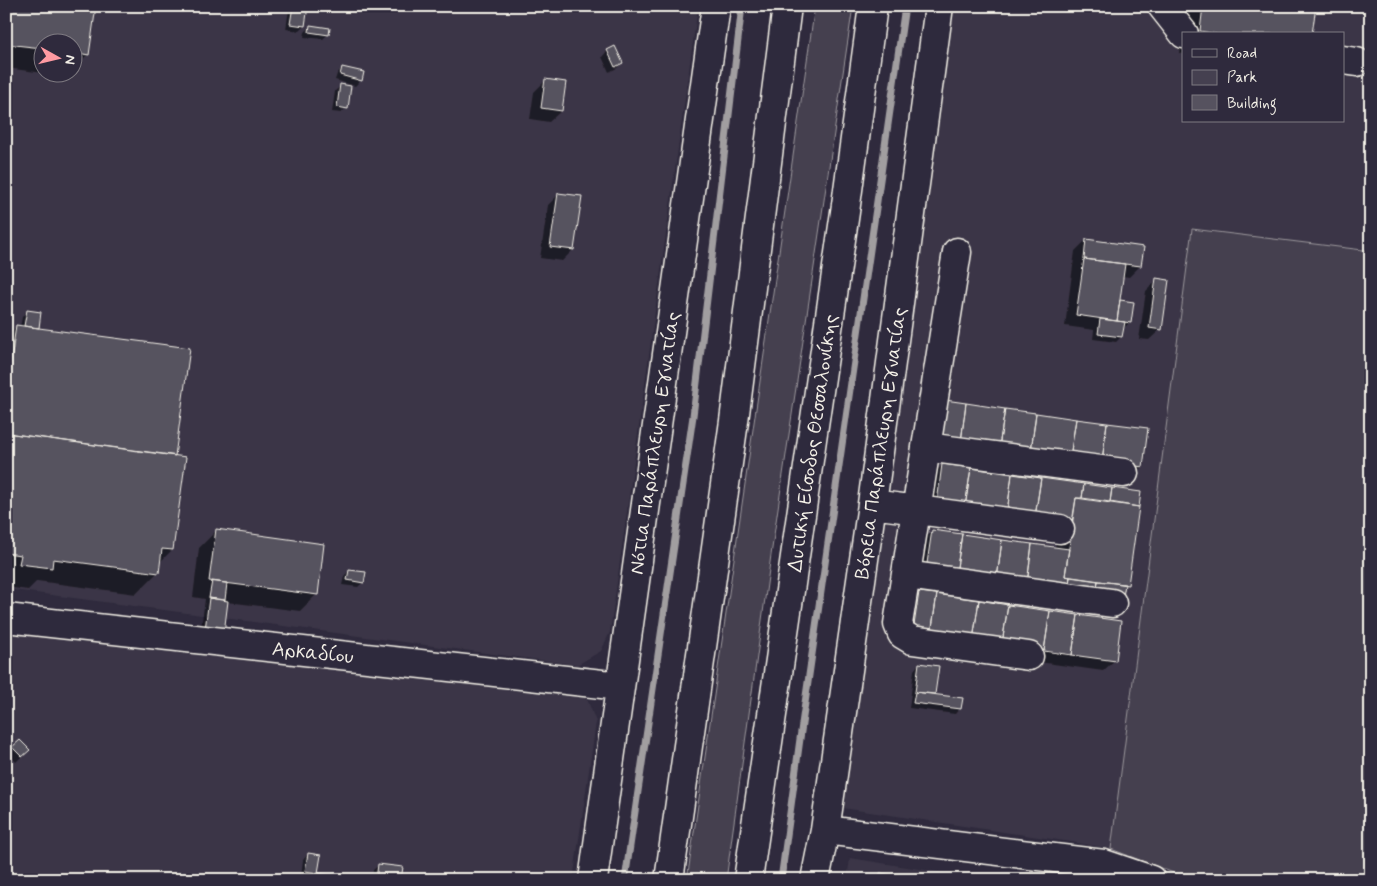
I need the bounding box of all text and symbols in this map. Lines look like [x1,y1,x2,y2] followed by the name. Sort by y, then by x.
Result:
[32,32,82,82] north arrow
[1182,32,1344,122] legend
[1227,44,1257,64] text: Road
[60,54,79,66] text: N
[1227,68,1257,88] text: Park
[1227,94,1277,115] text: Building
[849,305,914,581] street label: Βόρεια Παράπλευρη Εγνατίας
[624,310,687,576] street label: Νότια Παράπλευρη Εγνατίας
[782,312,845,574] street label: Δυτική Είσοδος Θεσσαλονίκης
[271,636,355,671] street label: Αρκαδίου

